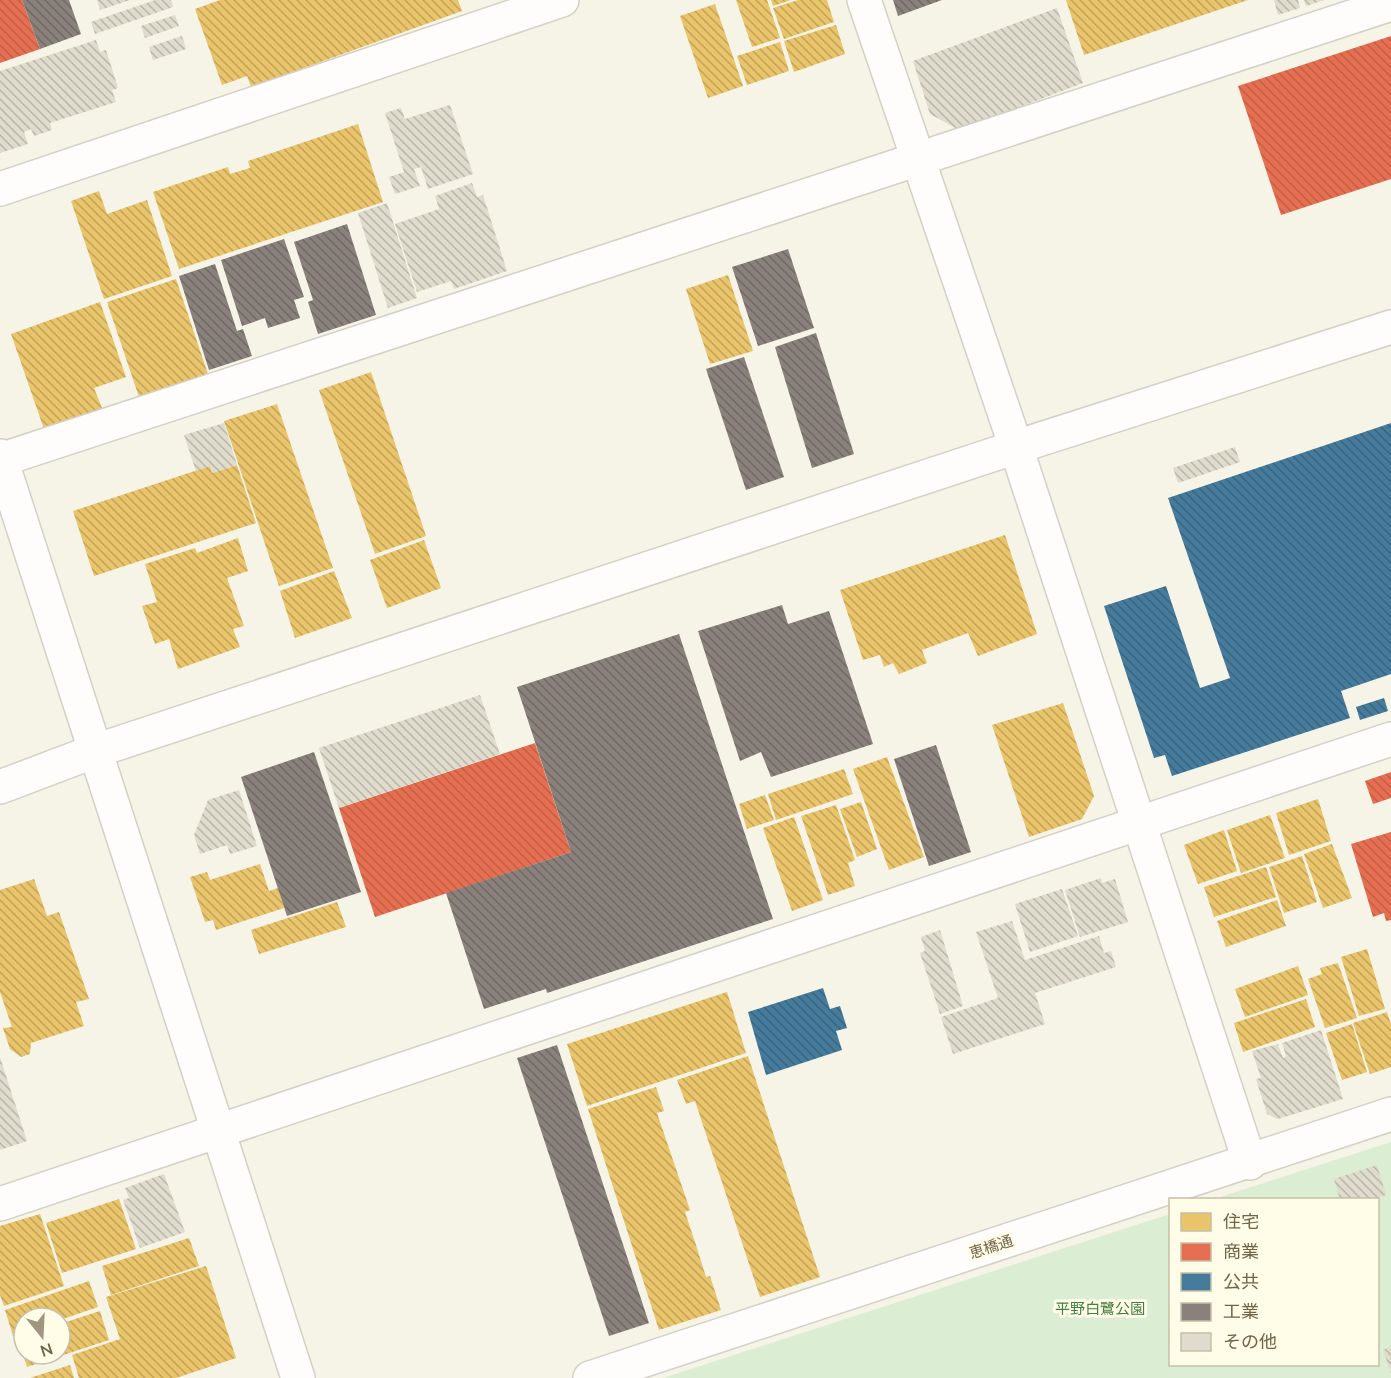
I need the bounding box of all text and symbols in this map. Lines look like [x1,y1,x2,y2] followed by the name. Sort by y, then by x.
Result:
[1169,1198,1379,1366] legend
[1223,1210,1259,1234] text: 住宅
[967,1231,1015,1263] street label: 恵橋通
[1223,1240,1259,1264] text: 商業
[1223,1270,1259,1294] text: 公共
[1055,1299,1145,1319] park label: 平野白鷺公園
[1223,1300,1259,1324] text: 工業
[12,1306,72,1366] north arrow
[1223,1330,1277,1354] text: その他
[37,1337,55,1362] text: N

